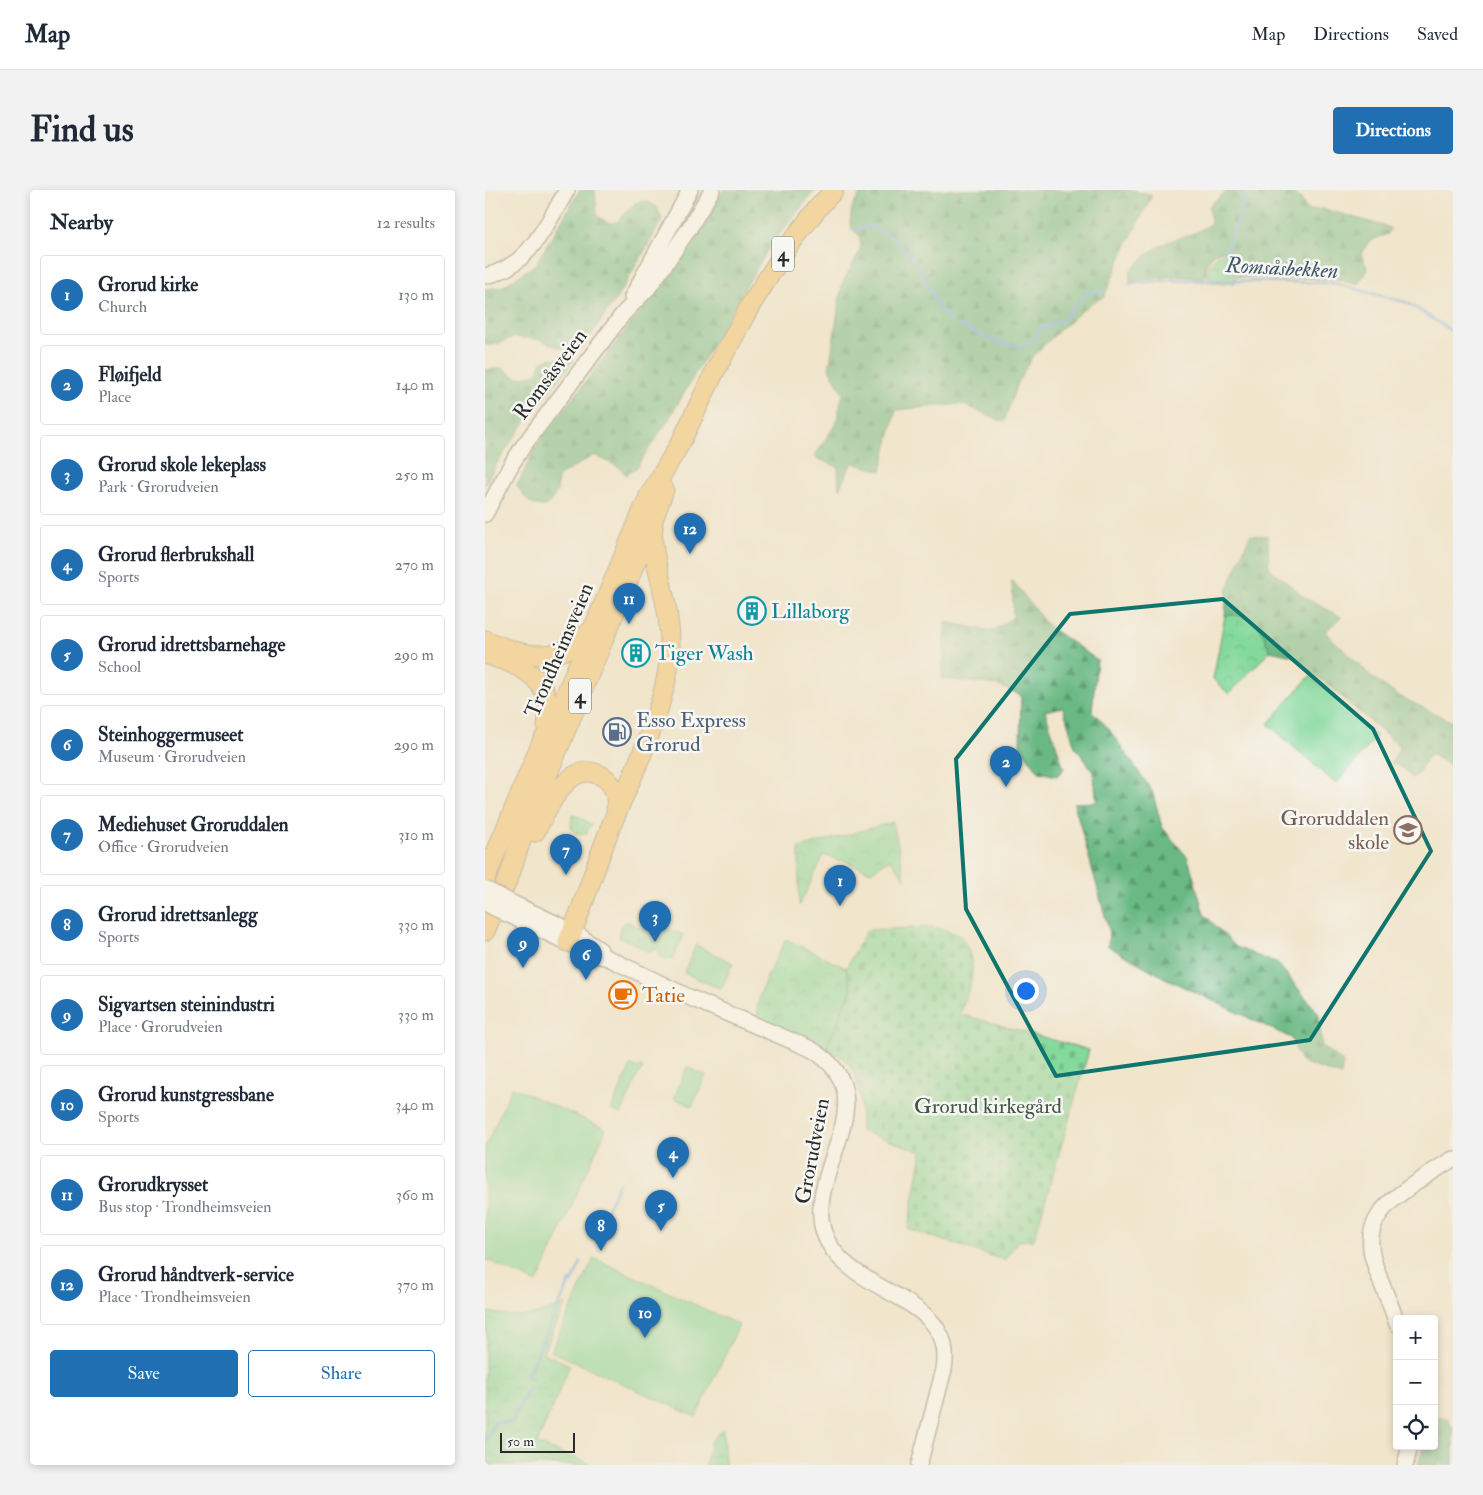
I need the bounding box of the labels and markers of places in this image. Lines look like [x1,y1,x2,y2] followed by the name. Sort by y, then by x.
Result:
[674,513,706,554] pin: 12
[613,583,645,624] pin: 11
[737,596,767,626] building icon: Lillaborg
[771,598,850,625] place label: Lillaborg
[621,638,651,668] building icon: Tiger Wash
[655,640,754,667] place label: Tiger Wash
[636,707,746,758] place label: Esso Express Grorud
[602,717,632,747] fuel station icon: Esso Express Grorud
[990,746,1022,787] pin: 2
[1281,805,1389,856] place label: Groruddalen skole
[1393,815,1423,845] school or university icon: Groruddalen skole
[550,834,582,875] pin: 7
[824,865,856,906] pin: 1
[639,901,671,942] pin: 3
[507,927,539,968] pin: 9
[570,939,602,980] pin: 6
[608,980,638,1010] cafe icon: Tatie
[642,982,685,1009] place label: Tatie
[657,1137,689,1178] pin: 4
[645,1190,677,1231] pin: 5
[585,1210,617,1251] pin: 8
[629,1297,661,1338] pin: 10

